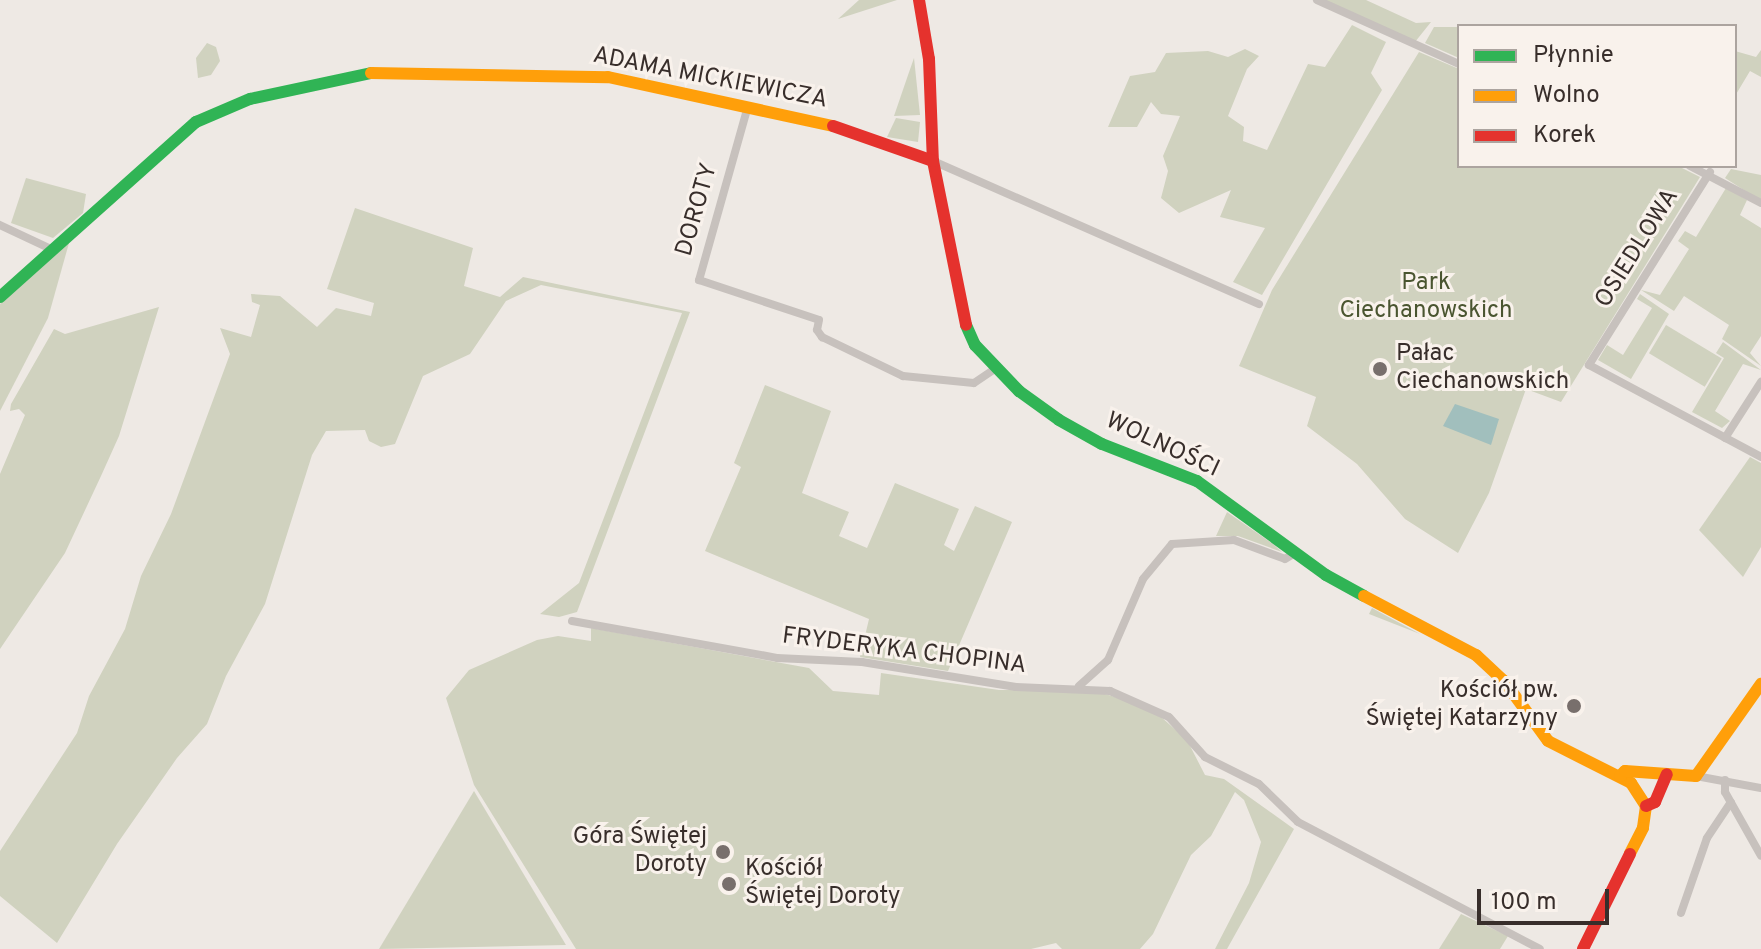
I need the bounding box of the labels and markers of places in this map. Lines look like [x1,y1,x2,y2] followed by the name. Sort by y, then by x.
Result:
[1396,341,1569,397] place label: Pałac Ciechanowskich
[1371,360,1389,378] marker: Pałac Ciechanowskich
[1365,678,1558,734] place label: Kościół pw. Świętej Katarzyny
[1565,697,1583,715] marker: Kościół pw. Świętej Katarzyny
[573,824,707,880] place label: Góra Świętej Doroty
[714,843,732,861] marker: Góra Świętej Doroty
[745,856,901,912] place label: Kościół Świętej Doroty
[720,875,738,893] marker: Kościół Świętej Doroty

